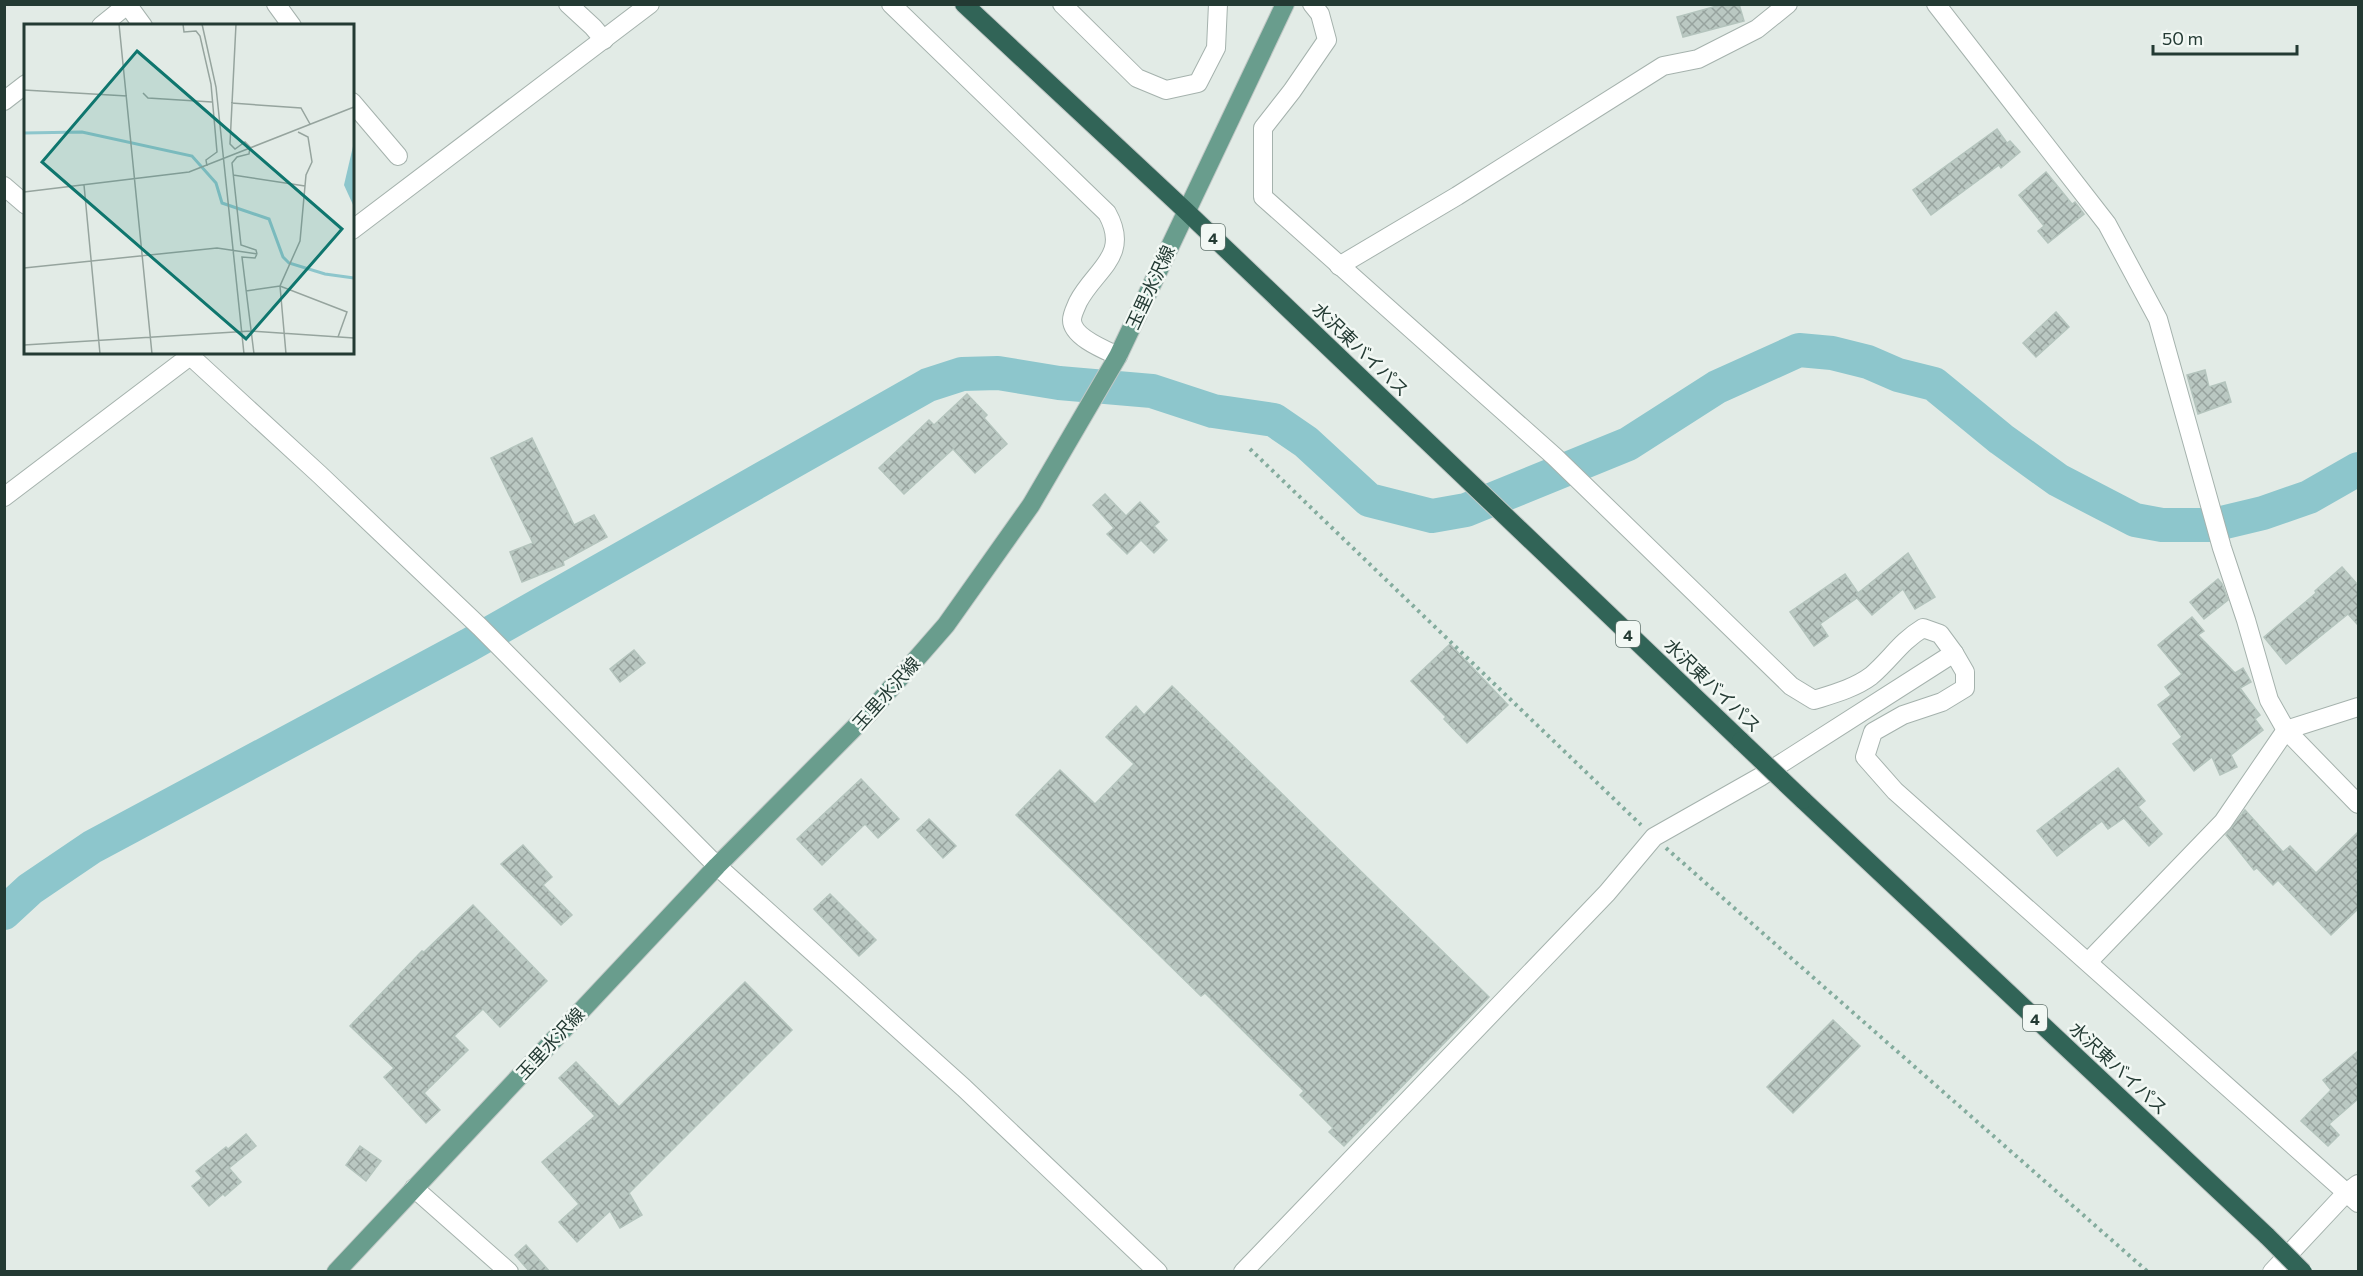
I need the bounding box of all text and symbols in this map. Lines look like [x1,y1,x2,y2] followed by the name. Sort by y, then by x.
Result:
[2153,18,2297,56] scale bar
[24,24,354,354] inset map
[2162,27,2203,49] text: 50 m
[1201,224,1225,250] road number: 4
[1121,242,1179,332] street label: 玉里水沢線
[1308,297,1414,401] street label: 水沢東バイパス
[1616,621,1640,647] road number: 4
[1660,633,1766,737] street label: 水沢東バイパス
[848,652,924,734] street label: 玉里水沢線
[511,1003,589,1083] street label: 玉里水沢線
[2023,1005,2047,1031] road number: 4
[2066,1017,2172,1119] street label: 水沢東バイパス

